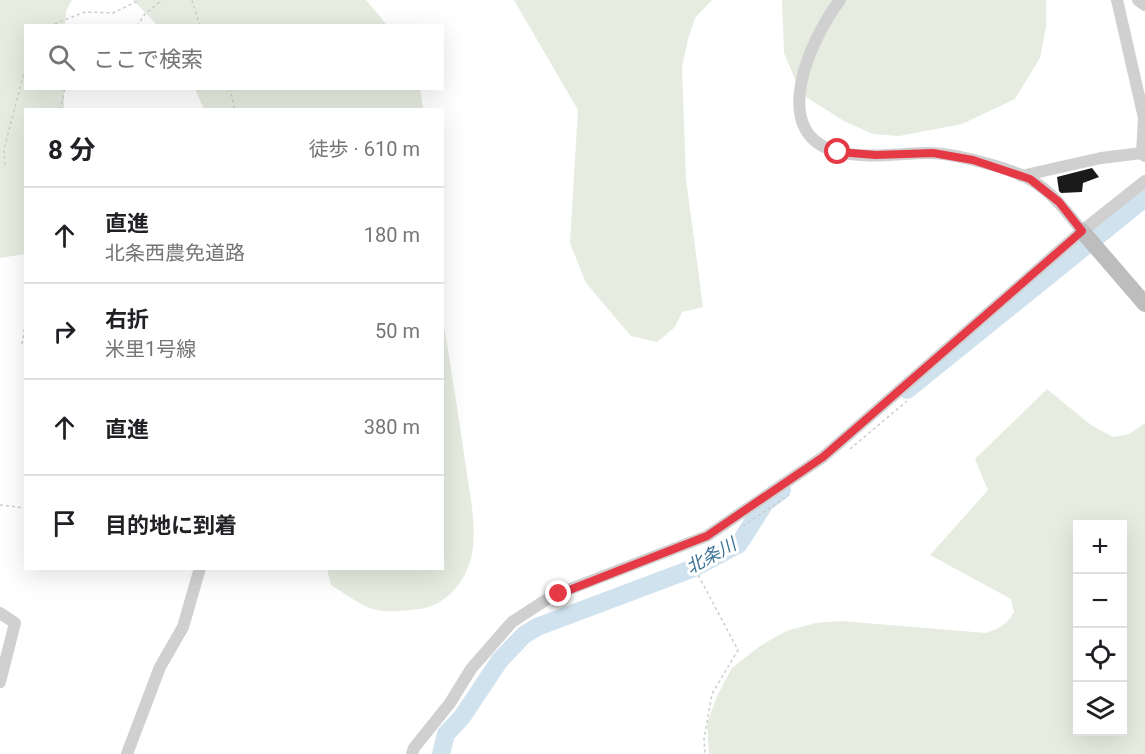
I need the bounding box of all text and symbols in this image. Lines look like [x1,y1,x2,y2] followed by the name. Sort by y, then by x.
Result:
[24,24,444,90] search box
[45,41,78,74] icon: search
[93,47,203,72] text: ここで検索
[48,135,95,165] text: 8 分
[309,137,420,161] text: 徒歩 · 610 m
[824,138,850,164] route start
[105,211,149,236] text: 直進
[48,219,81,252] icon: ahead
[364,223,420,247] text: 180 m
[105,241,245,265] text: 北条西農免道路
[105,307,149,332] text: 右折
[48,315,81,348] icon: right
[375,319,420,343] text: 50 m
[105,337,196,361] text: 米里1号線
[48,411,81,444] icon: ahead
[364,415,420,439] text: 380 m
[105,417,149,442] text: 直進
[48,507,81,540] icon: arrive
[105,513,237,538] text: 目的地に到着
[1073,520,1127,736] map controls
[1073,520,1127,574] button: +
[682,532,741,578] water label: 北条川
[1073,574,1127,628] button: −
[545,580,571,606] route end
[1073,628,1127,682] button: locate
[1073,682,1127,736] button: layers

